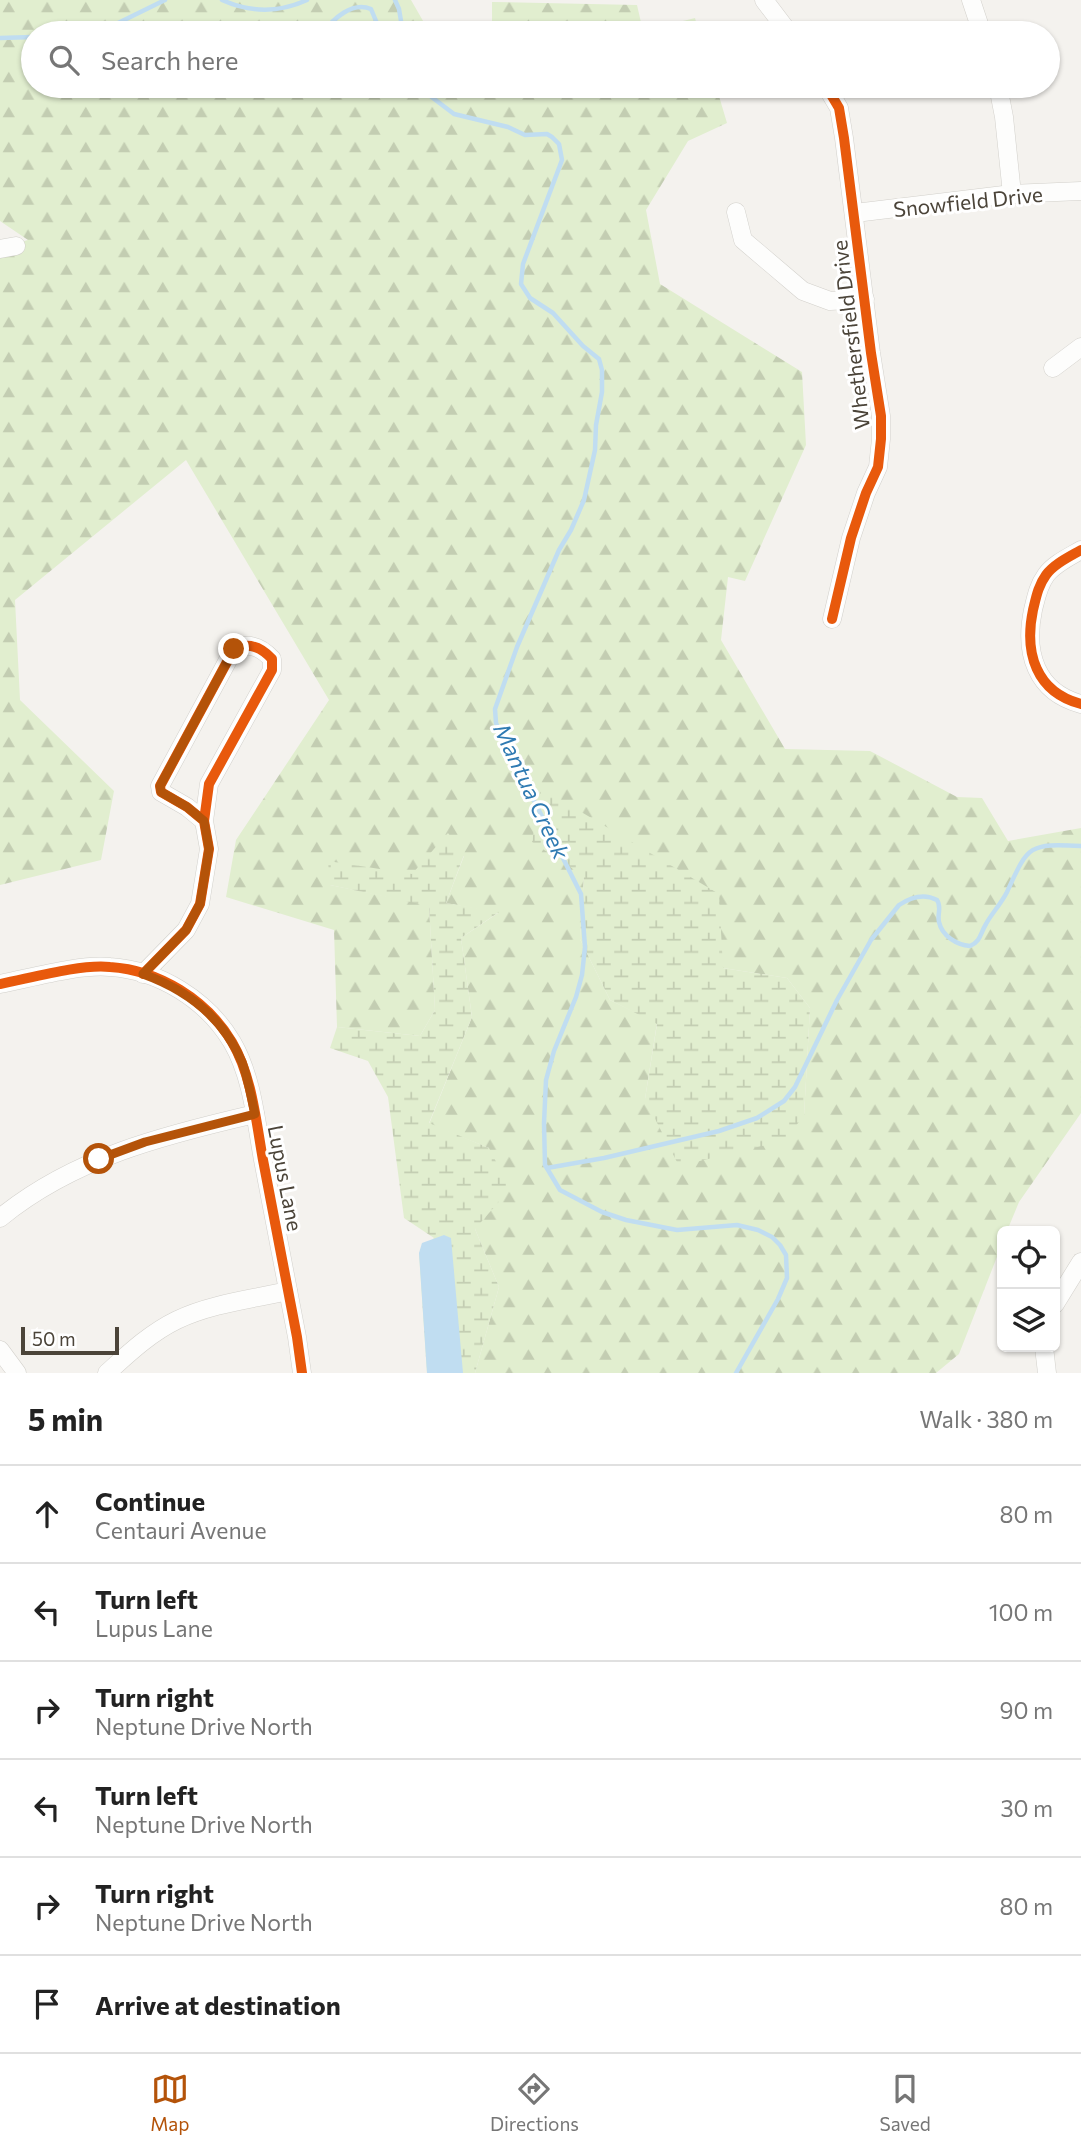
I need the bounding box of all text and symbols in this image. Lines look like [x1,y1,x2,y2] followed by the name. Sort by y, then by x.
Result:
[21,21,1060,98] search box
[45,41,83,79] icon: search
[101,44,239,75] text: Search here
[892,181,1044,221] street label: Snowfield Drive
[826,239,874,431] street label: Whethersfield Drive
[218,633,249,664] route end
[488,718,576,864] water label: Mantua Creek
[263,1123,309,1233] street label: Lupus Lane
[83,1143,114,1174] route start
[997,1226,1060,1352] map controls
[997,1226,1060,1289] button: locate
[997,1289,1060,1352] button: layers
[21,1324,119,1356] scale bar
[32,1327,76,1350] text: 50 m
[28,1400,103,1437] text: 5 min
[920,1405,1053,1433] text: Walk · 380 m
[95,1485,205,1516] text: Continue
[28,1495,66,1533] icon: ahead
[1000,1500,1053,1528] text: 80 m
[95,1516,267,1544] text: Centauri Avenue
[95,1583,198,1614] text: Turn left
[28,1593,66,1631] icon: left
[989,1598,1053,1626] text: 100 m
[95,1614,213,1642] text: Lupus Lane
[95,1681,214,1712] text: Turn right
[28,1691,66,1729] icon: right
[1000,1696,1053,1724] text: 90 m
[95,1712,313,1740] text: Neptune Drive North
[95,1779,198,1810] text: Turn left
[28,1789,66,1827] icon: left
[1000,1794,1053,1822] text: 30 m
[95,1810,313,1838] text: Neptune Drive North
[95,1877,214,1908] text: Turn right
[28,1887,66,1925] icon: right
[1000,1892,1053,1920] text: 80 m
[95,1908,313,1936] text: Neptune Drive North
[28,1985,66,2023] icon: arrive
[95,1989,341,2020] text: Arrive at destination
[150,2070,189,2135] tab: Map
[490,2070,579,2135] tab: Directions
[879,2070,931,2135] tab: Saved

